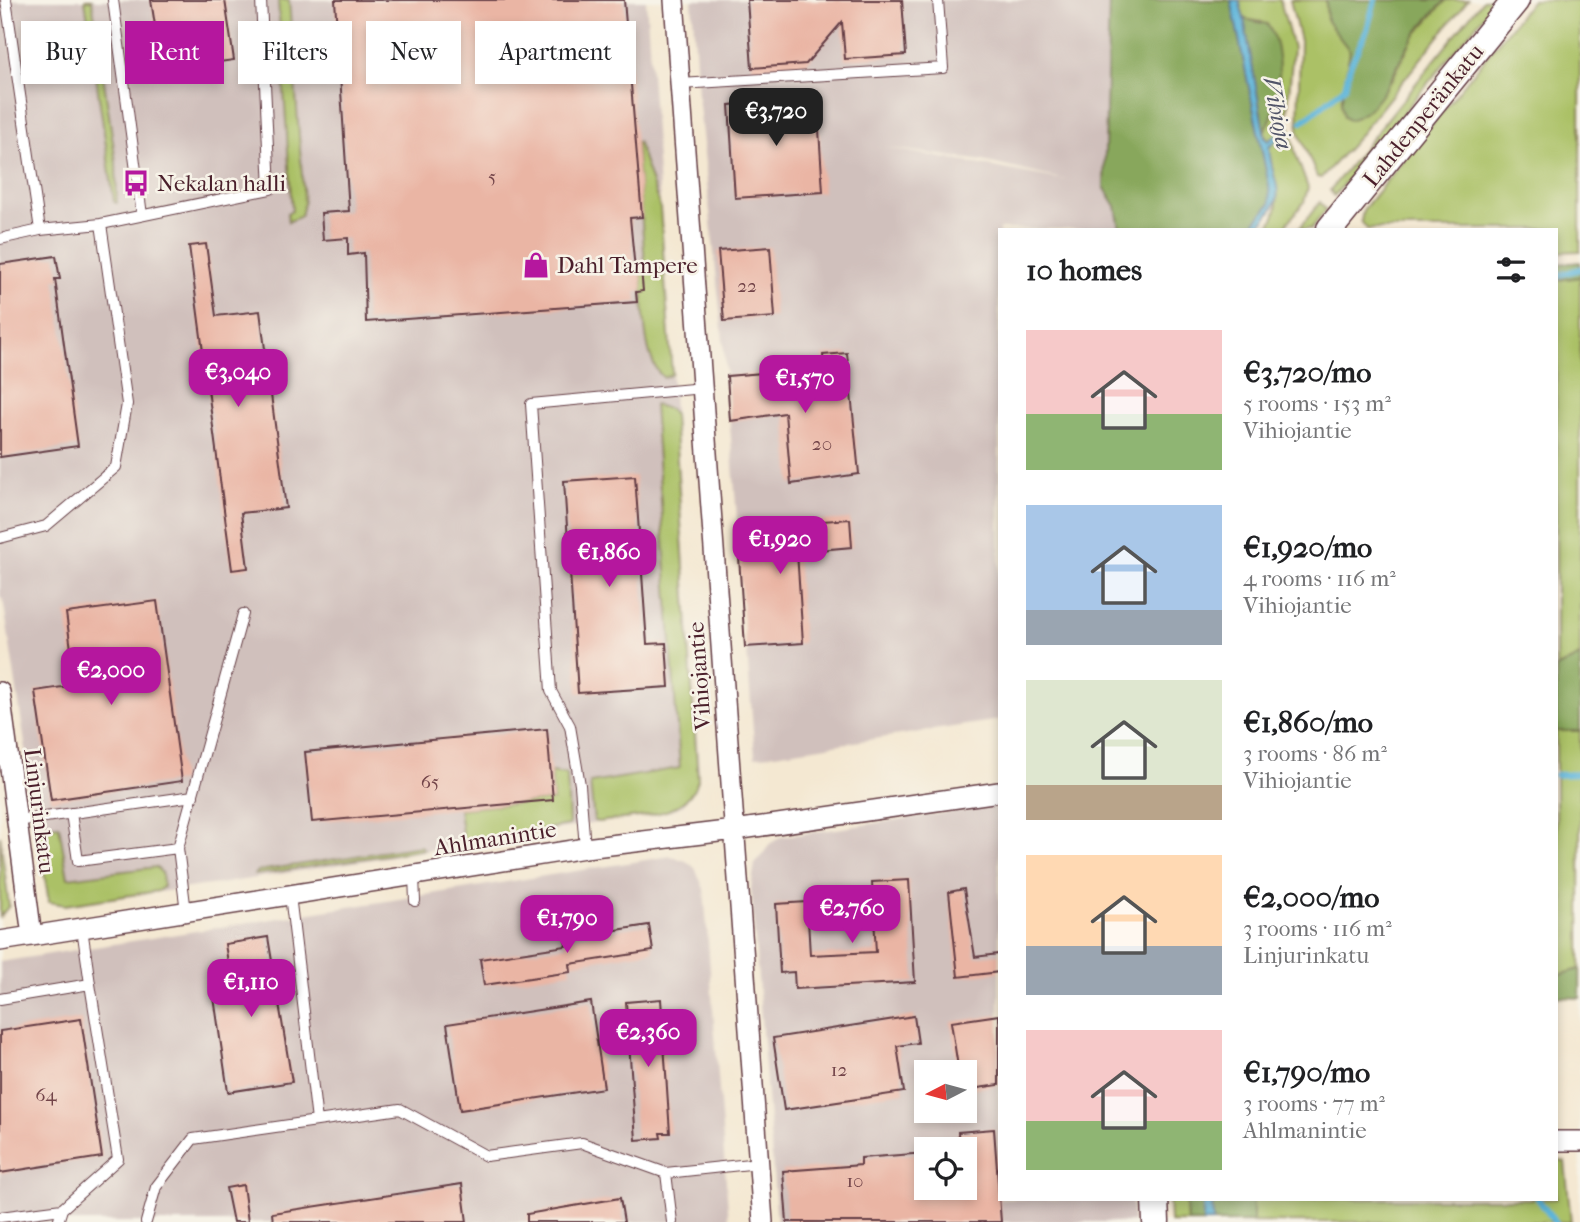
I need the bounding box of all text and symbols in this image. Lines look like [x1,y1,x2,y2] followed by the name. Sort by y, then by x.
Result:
[21,21,111,84] chip: Buy
[125,21,224,84] chip: Rent
[238,21,352,84] chip: Filters
[366,21,461,84] chip: New
[475,21,636,84] chip: Apartment
[1358,38,1489,192] street label: Lahdenperänkatu
[1257,74,1299,152] water label: Vihioja
[719,88,833,148] pin: €3,720
[745,97,807,124] text: €3,720
[488,166,496,188] house number: 5
[121,168,151,198] bus stop icon: Nekalan halli
[157,170,286,197] place label: Nekalan halli
[521,250,551,280] shop icon: Dahl Tampere
[1492,251,1530,289] icon: filters
[557,252,698,279] place label: Dahl Tampere
[1026,253,1142,288] text: 10 homes
[737,275,757,297] house number: 22
[181,350,295,409] pin: €3,040
[1243,355,1371,390] text: €3,720/mo
[748,356,862,415] pin: €1,570
[205,358,271,385] text: €3,040
[1082,358,1166,442] icon: home
[775,364,835,391] text: €1,570
[1243,390,1391,417] text: 5 rooms · 153 m²
[1243,417,1352,444] text: Vihiojantie
[812,433,832,455] house number: 20
[723,516,837,576] pin: €1,920
[749,525,811,552] text: €1,920
[552,530,666,589] pin: €1,860
[1243,530,1372,565] text: €1,920/mo
[1082,533,1166,617] icon: home
[577,538,641,565] text: €1,860
[1243,565,1396,592] text: 4 rooms · 116 m²
[1243,592,1352,619] text: Vihiojantie
[682,621,717,732] street label: Vihiojantie
[54,648,168,707] pin: €2,000
[77,656,145,683] text: €2,000
[1243,705,1373,740] text: €1,860/mo
[1082,708,1166,792] icon: home
[1243,740,1387,767] text: 3 rooms · 86 m²
[18,747,61,875] street label: Linjurinkatu
[1243,767,1352,794] text: Vihiojantie
[421,771,439,793] house number: 65
[431,815,558,862] street label: Ahlmanintie
[1243,880,1379,915] text: €2,000/mo
[1082,883,1166,967] icon: home
[795,886,909,945] pin: €2,760
[819,894,885,921] text: €2,760
[510,895,624,955] pin: €1,790
[536,904,598,931] text: €1,790
[1243,915,1392,942] text: 3 rooms · 116 m²
[1243,942,1369,969] text: Linjurinkatu
[194,960,308,1019] pin: €1,110
[223,968,279,995] text: €1,110
[591,1010,705,1069] pin: €2,360
[616,1018,680,1045] text: €2,360
[1243,1055,1370,1090] text: €1,790/mo
[1082,1058,1166,1142] icon: home
[831,1059,848,1081] house number: 12
[914,1060,976,1124] north arrow
[914,1060,977,1200] map controls
[35,1084,57,1106] house number: 64
[1243,1090,1385,1117] text: 3 rooms · 77 m²
[1243,1117,1367,1144] text: Ahlmanintie
[914,1137,977,1200] button: locate
[846,1170,864,1192] house number: 10

